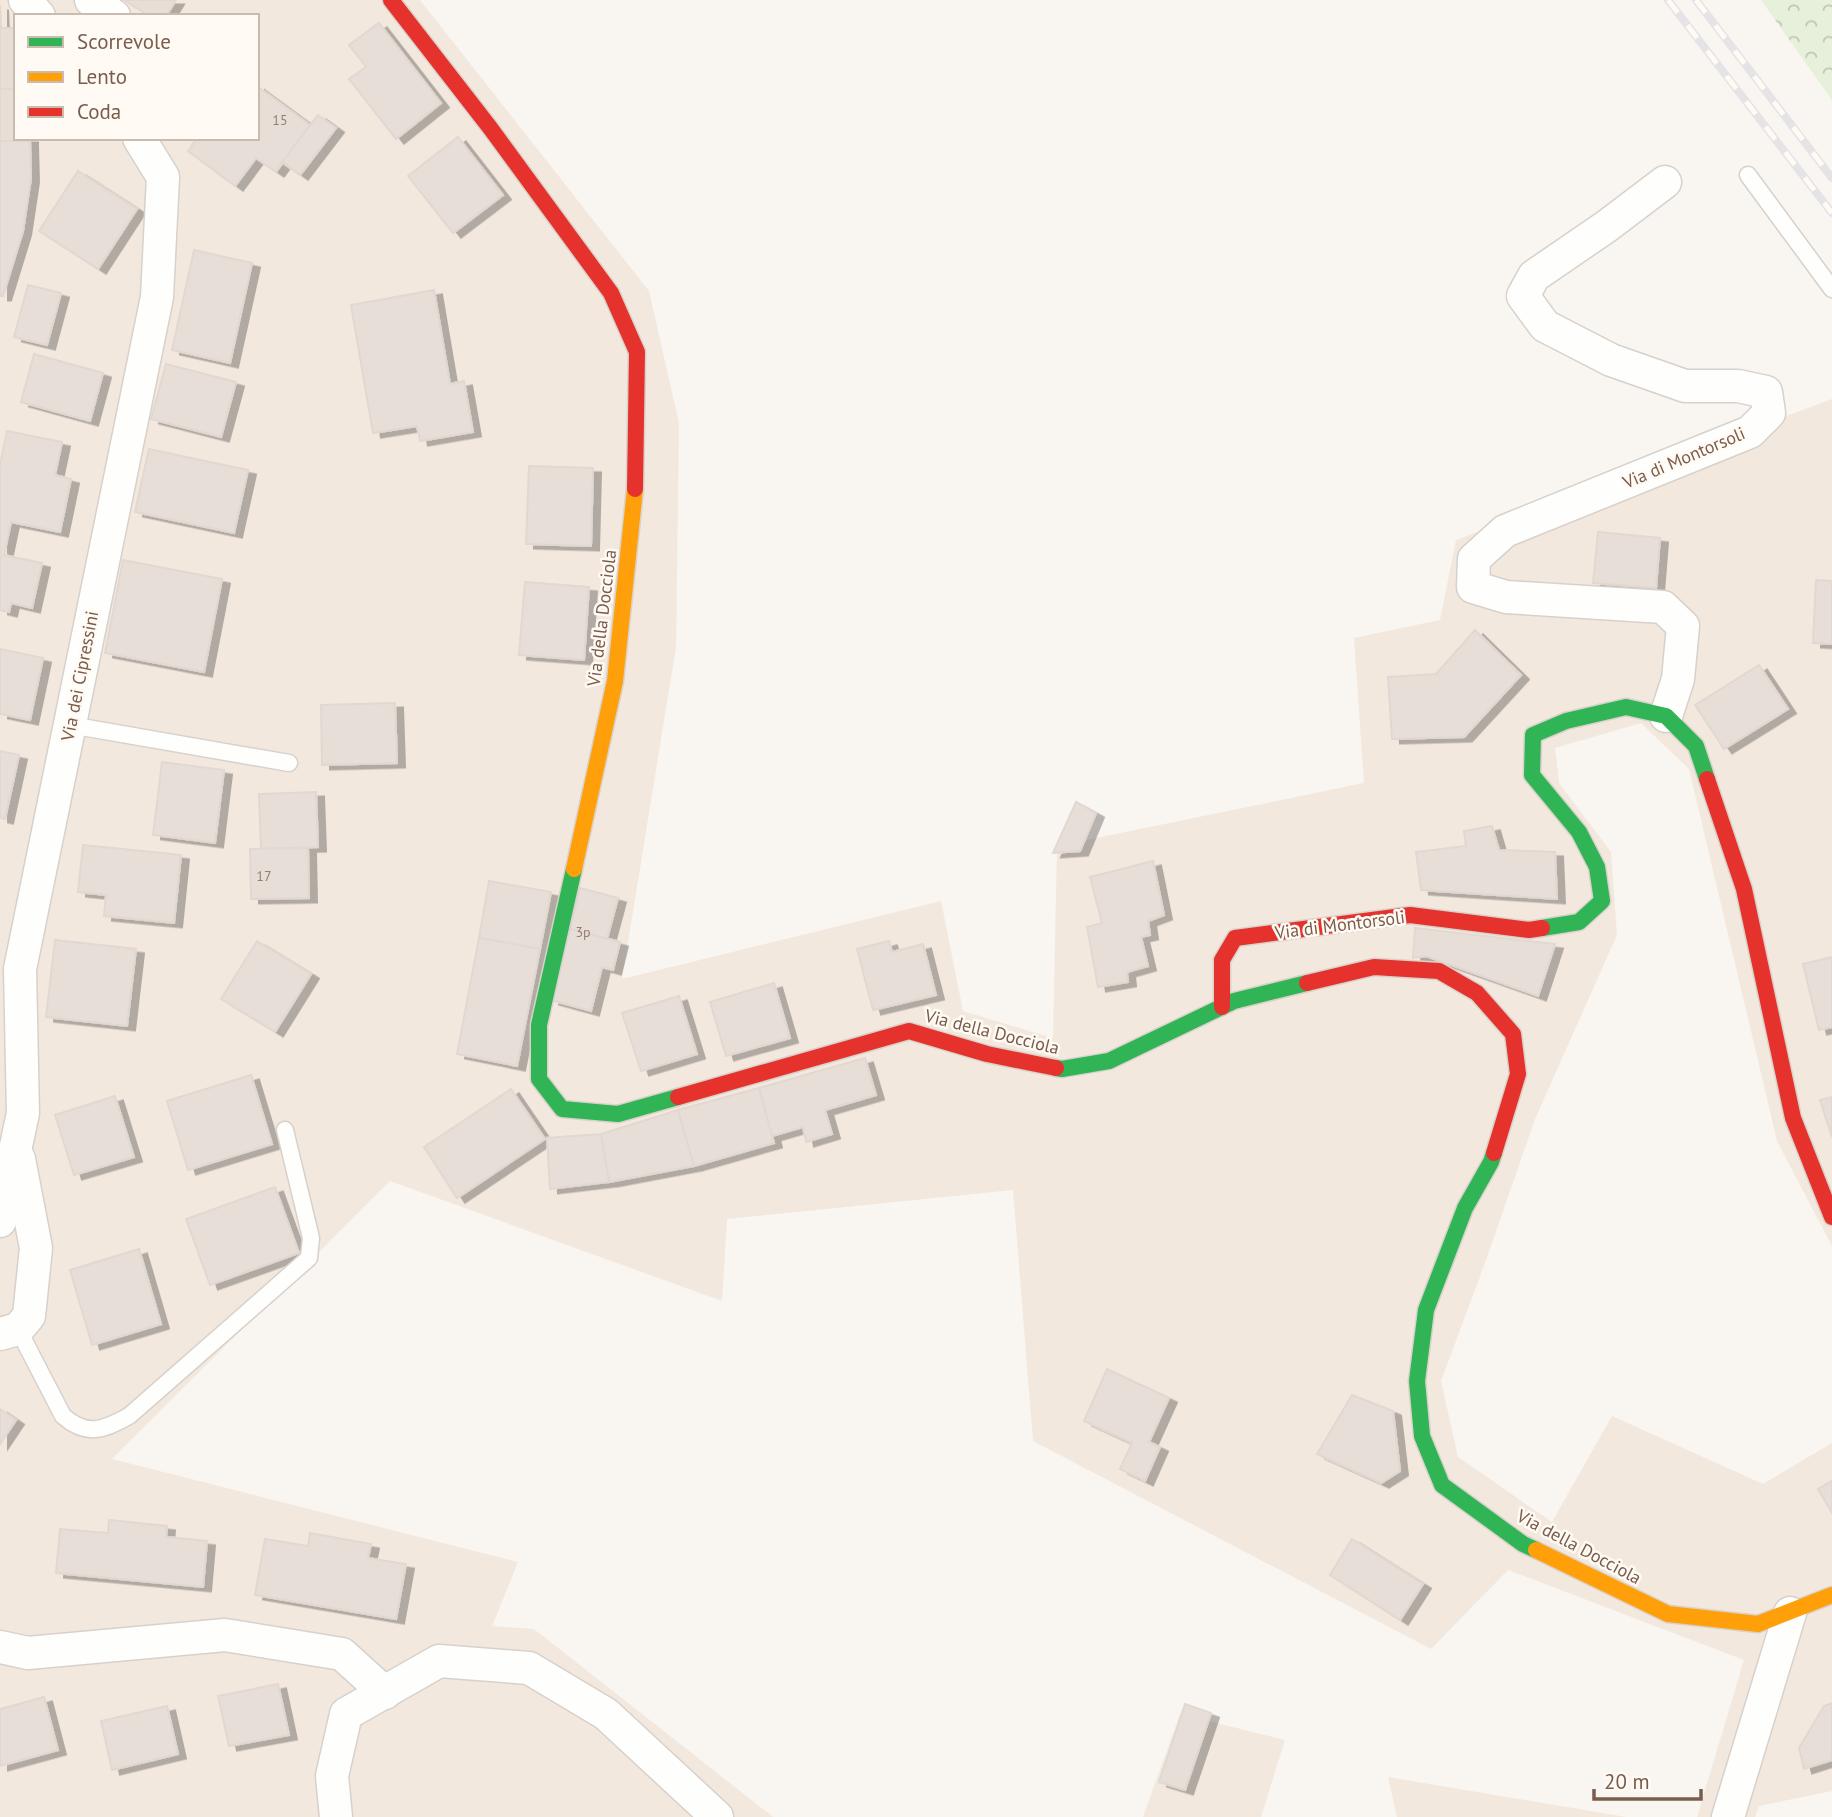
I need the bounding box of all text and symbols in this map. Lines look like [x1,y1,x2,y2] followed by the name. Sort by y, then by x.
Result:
[14,14,259,140] legend
[77,28,171,55] text: Scorrevole
[77,63,127,90] text: Lento
[77,98,121,125] text: Coda
[272,111,288,129] house number: 15
[1618,421,1749,494] street label: Via di Montorsoli
[582,548,621,689] street label: Via della Docciola
[55,609,103,744] street label: Via dei Cipressini
[256,867,272,885] house number: 17
[1273,905,1406,944] street label: Via di Montorsoli
[575,923,591,941] house number: 3p
[922,1003,1062,1059] street label: Via della Docciola
[1512,1504,1645,1589] street label: Via della Docciola
[1594,1758,1701,1802] scale bar
[1604,1768,1650,1795] text: 20 m

